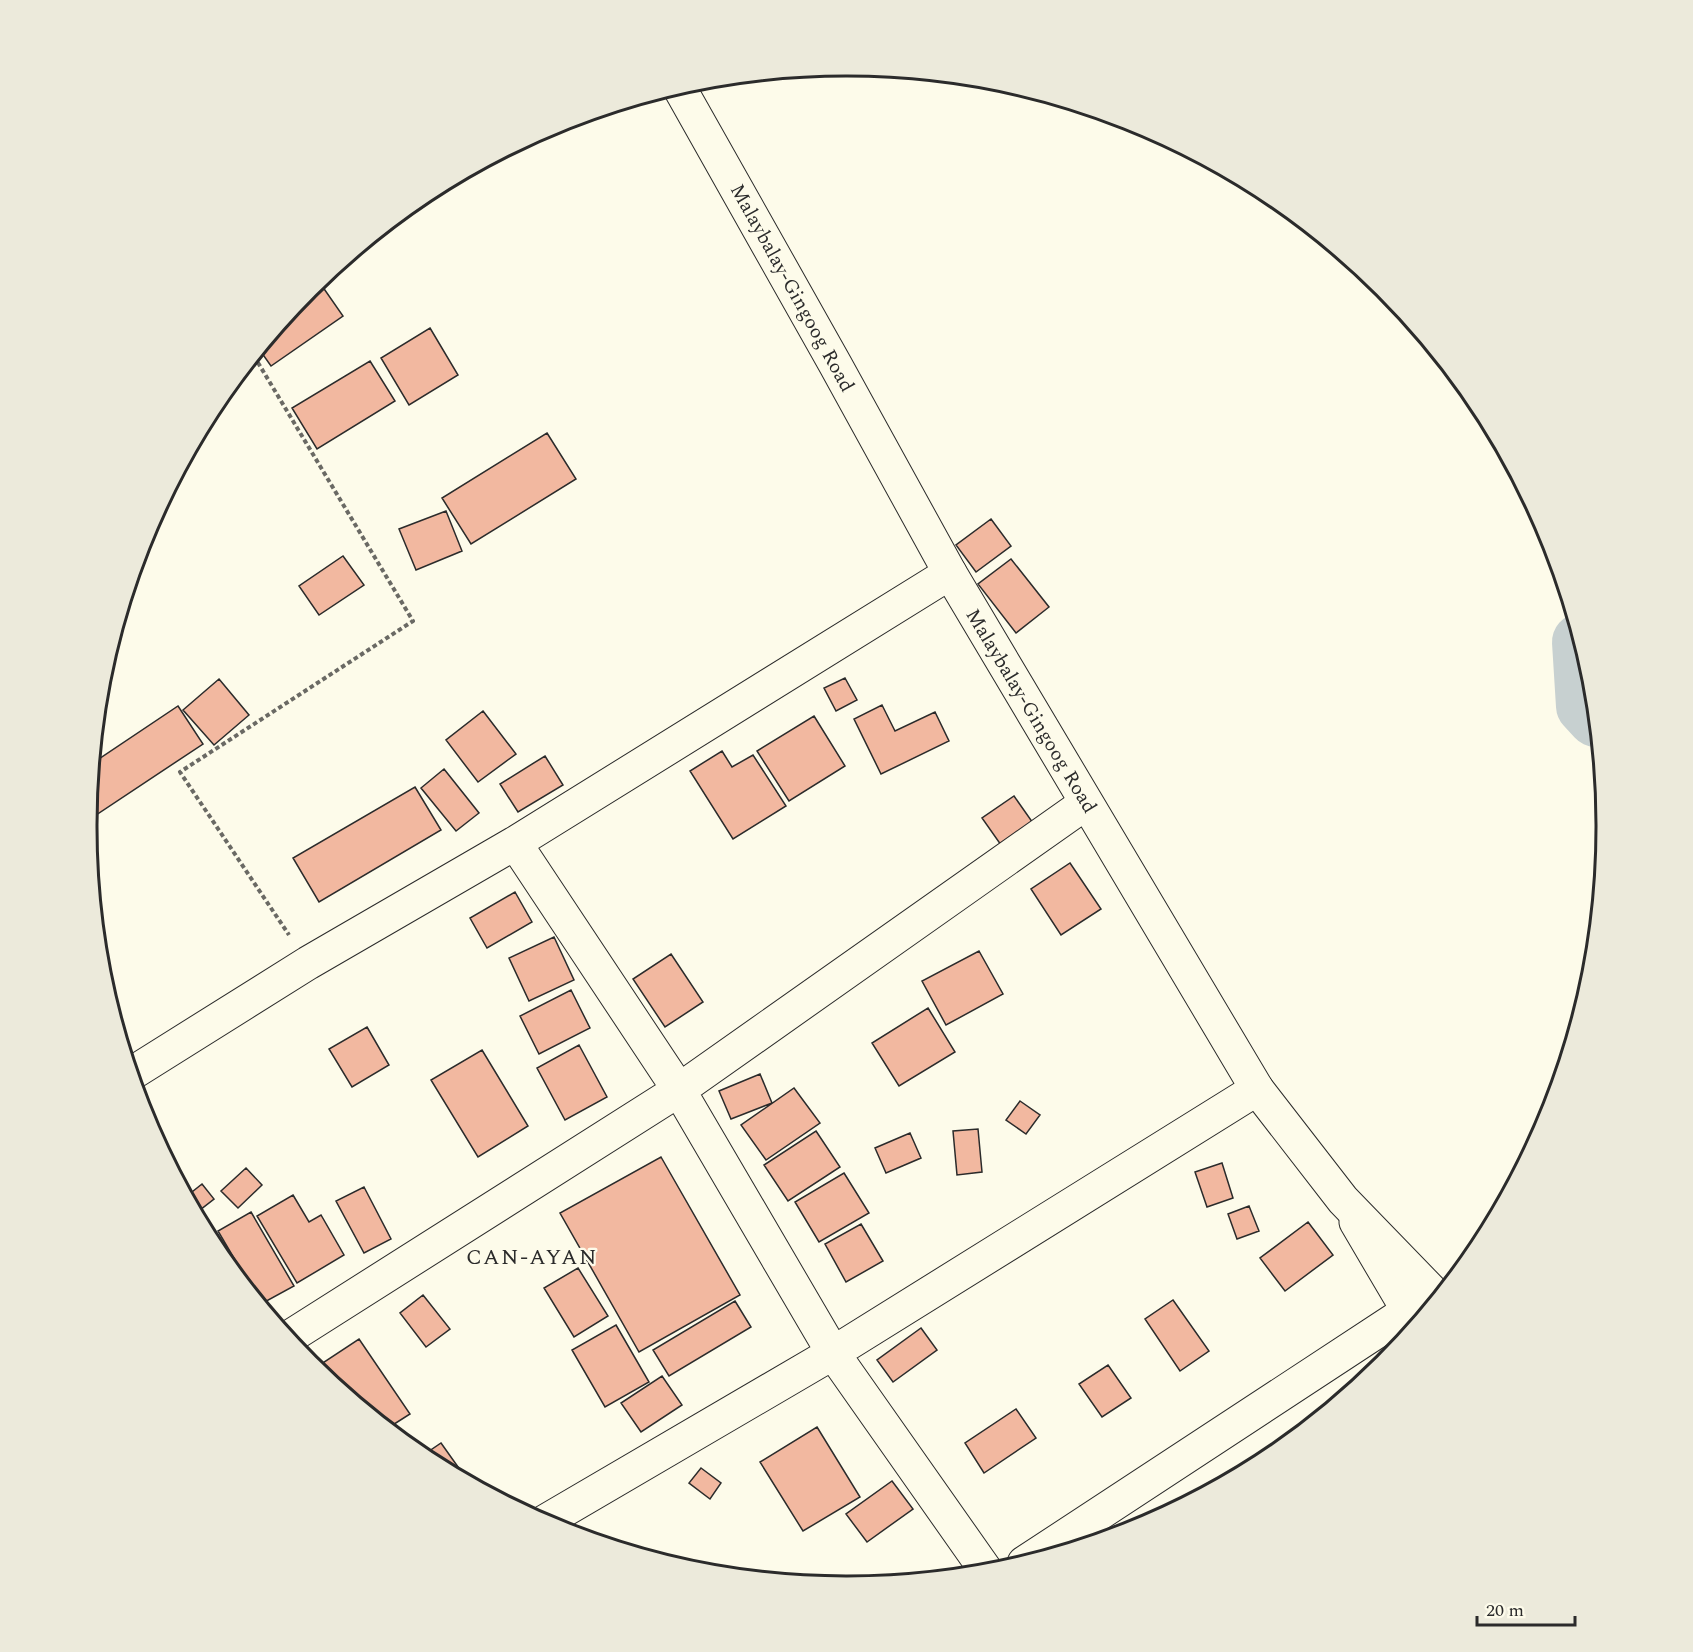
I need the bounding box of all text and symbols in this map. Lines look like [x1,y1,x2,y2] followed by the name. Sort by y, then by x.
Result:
[722,178,862,398] street label: Malaybalay-Gingoog Road
[958,603,1104,819] street label: Malaybalay-Gingoog Road
[466,1241,598,1274] district label: CAN-AYAN
[1477,1589,1574,1627] scale bar
[1486,1597,1524,1624] text: 20 m

